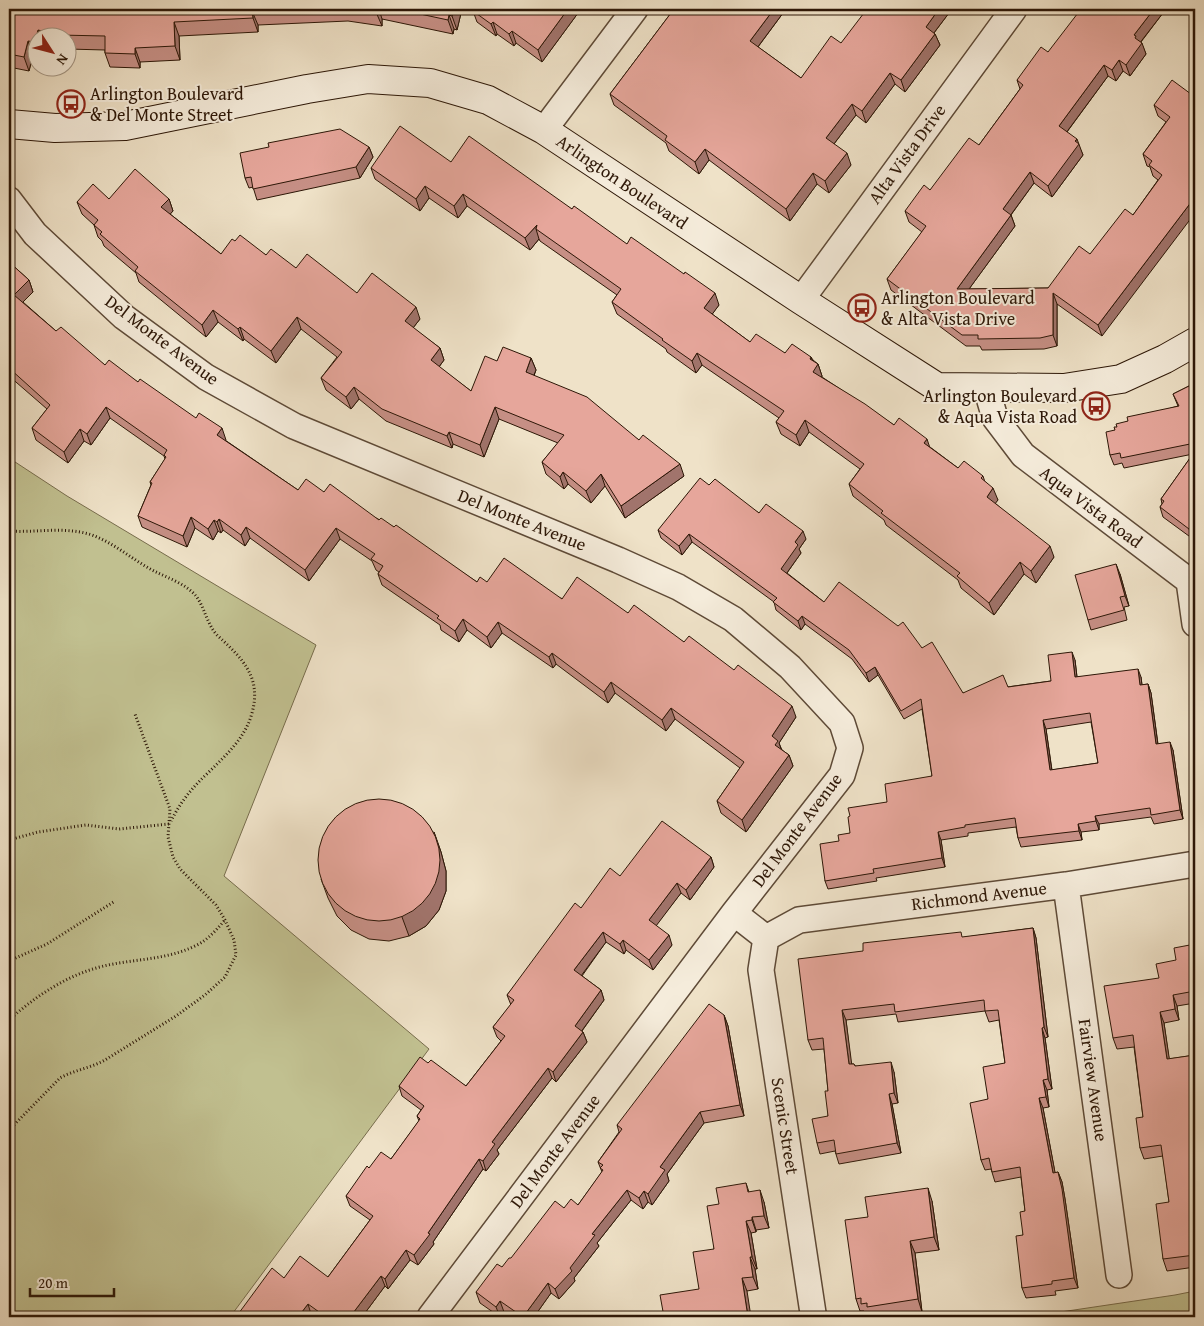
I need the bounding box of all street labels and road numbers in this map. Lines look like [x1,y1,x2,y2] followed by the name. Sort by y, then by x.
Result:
[861,98,952,209] street label: Alta Vista Drive
[551,127,694,236] street label: Arlington Boulevard
[100,288,225,391] street label: Del Monte Avenue
[1034,459,1149,555] street label: Aqua Vista Road
[454,481,591,558] street label: Del Monte Avenue
[745,767,848,892] street label: Del Monte Avenue
[910,874,1048,917] street label: Richmond Avenue
[1072,1017,1115,1143] street label: Fairview Avenue
[765,1075,807,1177] street label: Scenic Street
[503,1088,606,1213] street label: Del Monte Avenue

